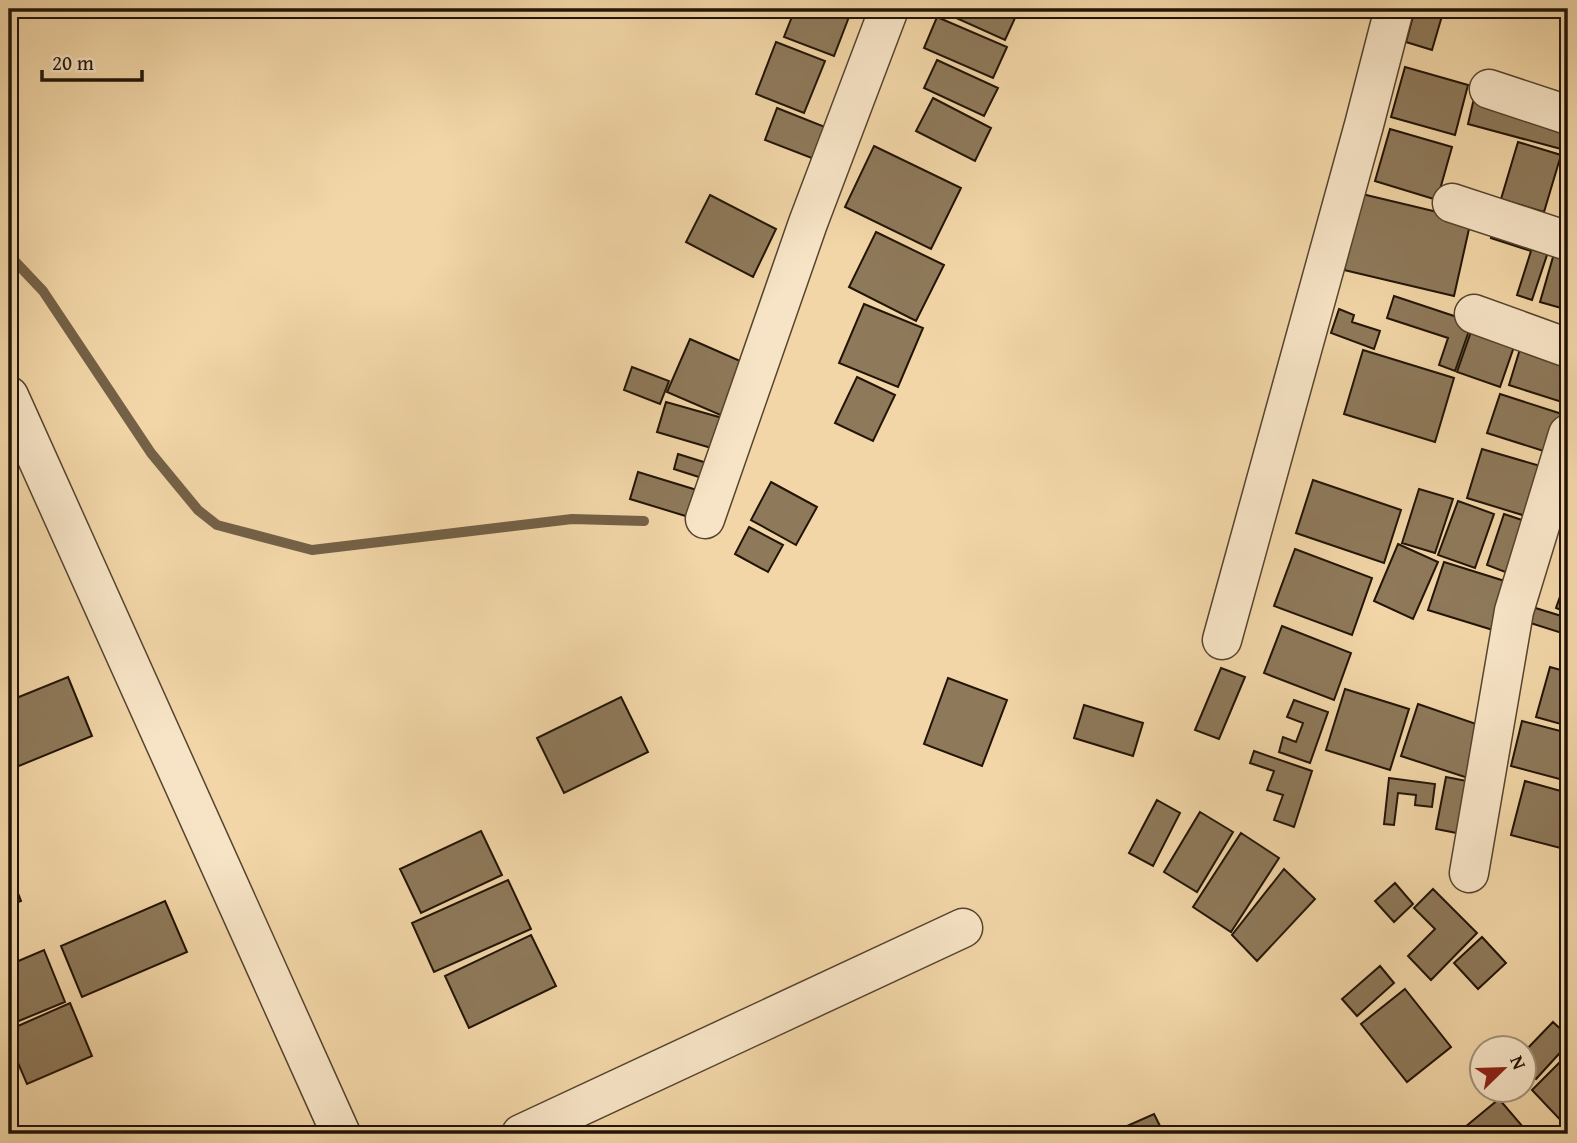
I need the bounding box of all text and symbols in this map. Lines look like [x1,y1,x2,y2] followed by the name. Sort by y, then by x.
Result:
[42,38,142,82] scale bar
[52,47,94,78] text: 20 m
[1468,1034,1538,1104] north arrow
[1503,1051,1534,1074] text: N

